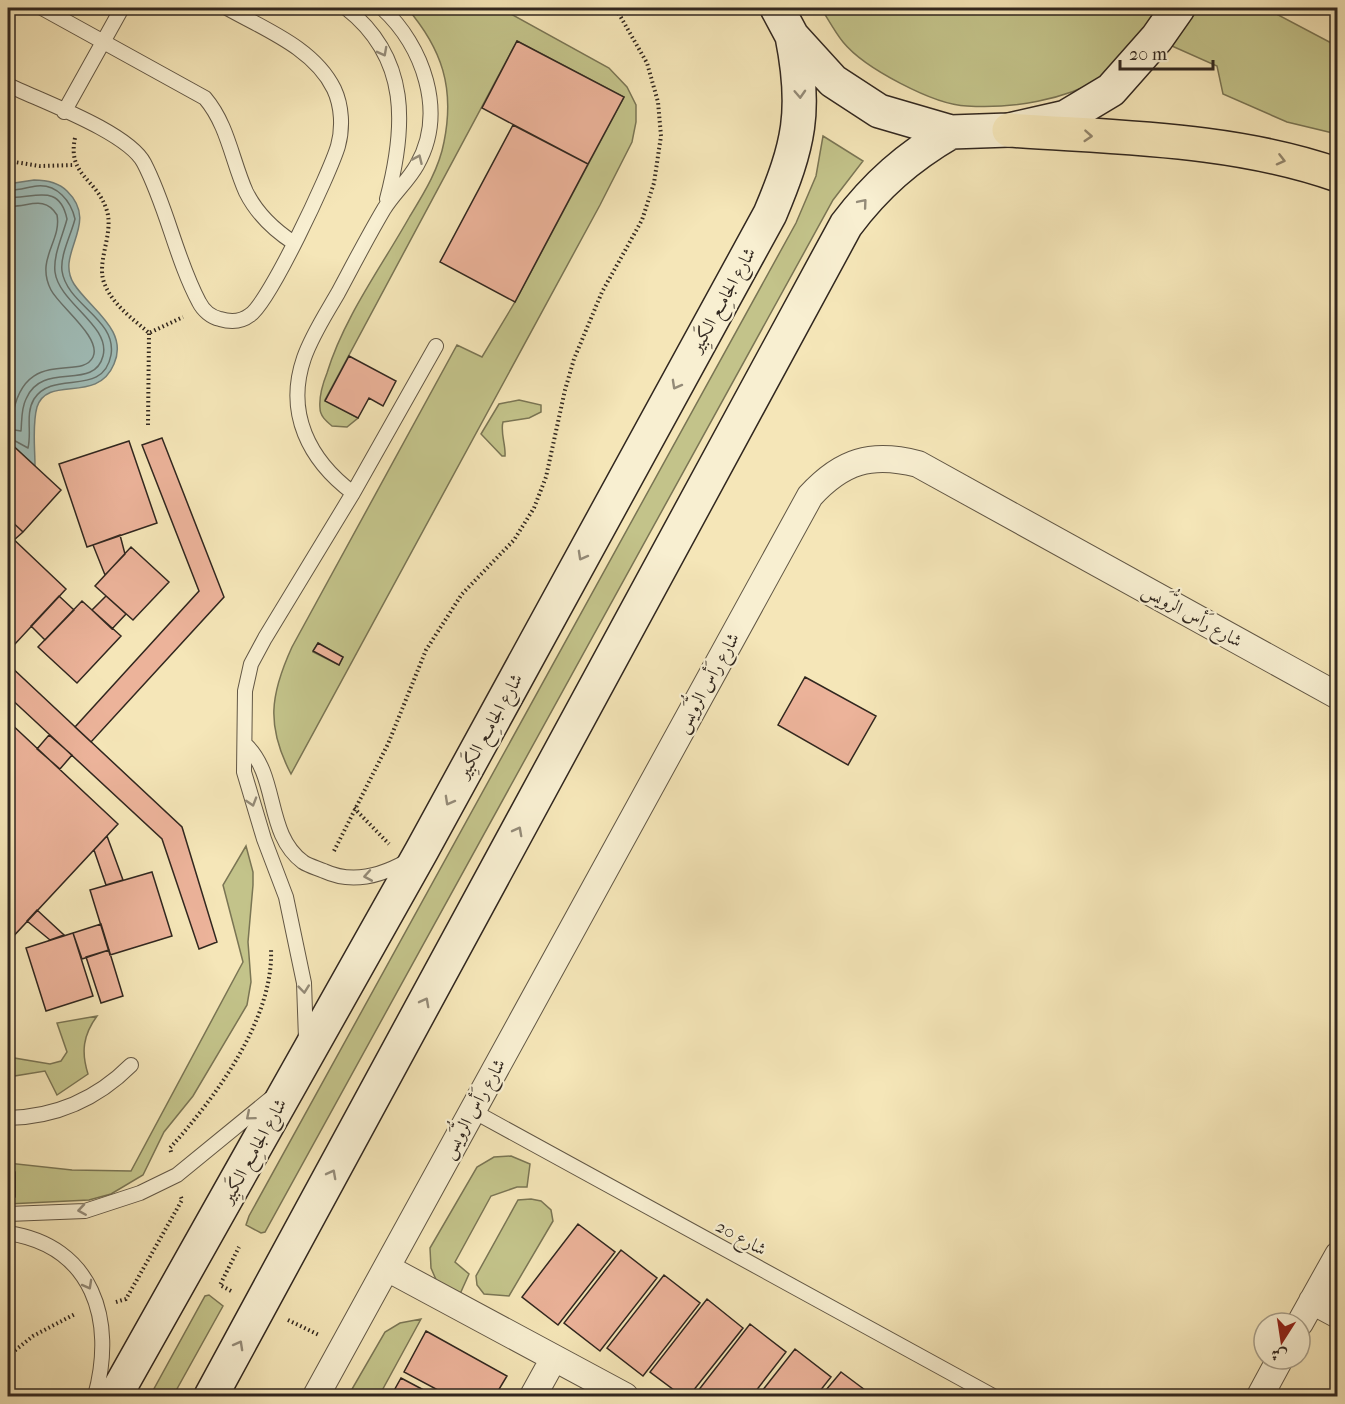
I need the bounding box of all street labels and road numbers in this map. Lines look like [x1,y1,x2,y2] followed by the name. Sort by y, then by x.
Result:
[682,243,765,360] street label: شارع الجامِع الكَبِير
[1136,573,1249,656] street label: شارع رَأس الرُّوَيس
[665,626,748,739] street label: شارع رَأس الرُّوَيس
[449,669,532,786] street label: شارع الجامِع الكَبِير
[431,1052,514,1165] street label: شارع رَأس الرُّوَيس
[213,1094,296,1211] street label: شارع الجامِع الكَبِير
[710,1216,770,1264] street label: شارع 20

